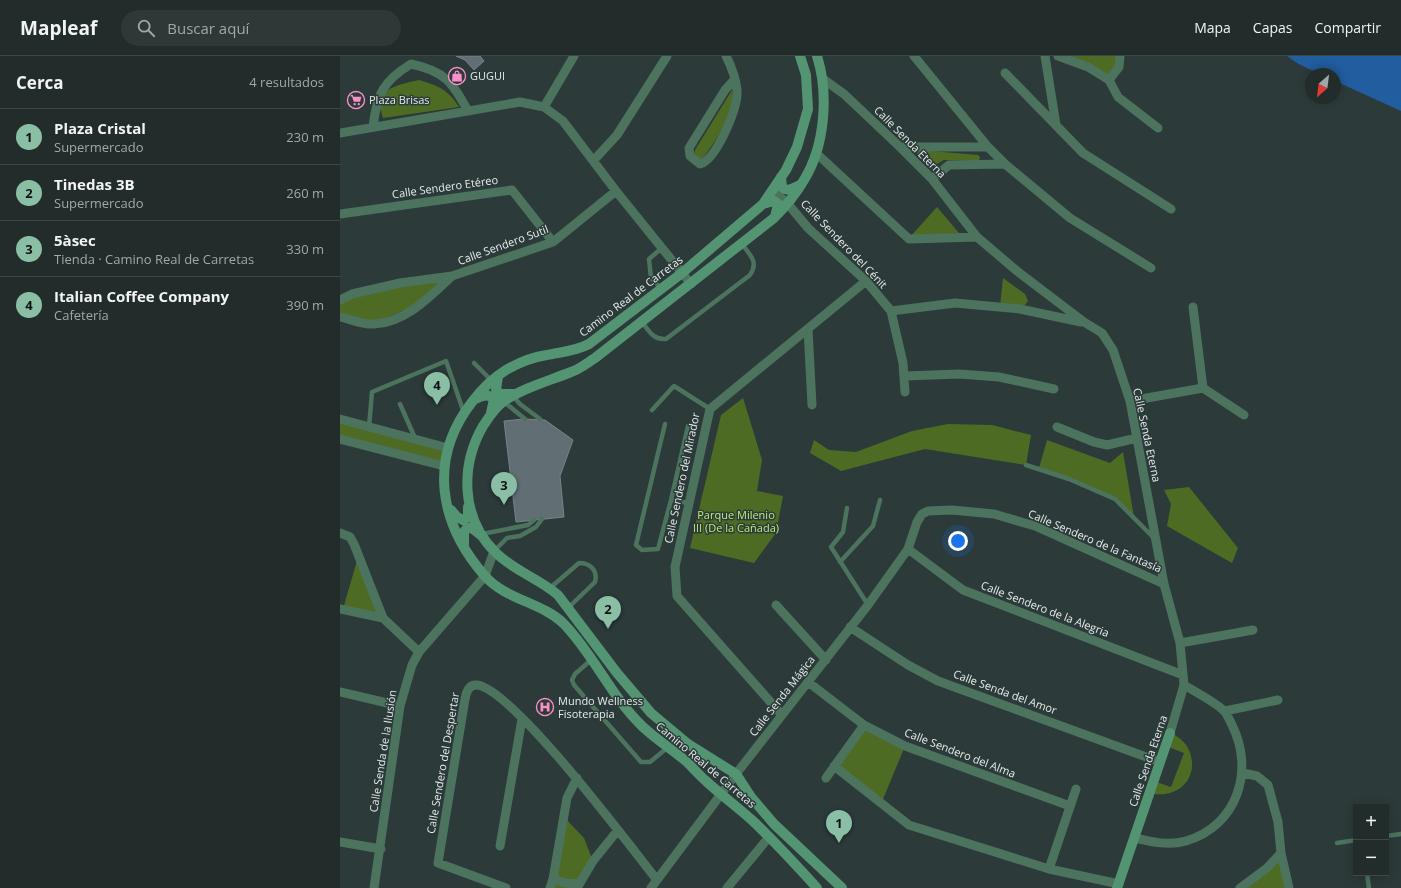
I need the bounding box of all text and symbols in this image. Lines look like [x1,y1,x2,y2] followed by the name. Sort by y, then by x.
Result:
[121,10,401,46] search box
[20,15,97,41] text: Mapleaf
[135,17,157,39] icon: search
[167,18,249,38] text: Buscar aquí
[1194,18,1231,37] text: Mapa
[1253,18,1292,37] text: Capas
[1314,18,1381,37] text: Compartir
[447,66,467,86] shop icon: GUGUI
[470,68,505,83] place label: GUGUI
[1305,68,1341,104] north arrow
[16,71,64,94] text: Cerca
[249,73,324,91] text: 4 resultados
[346,90,366,110] supermarket icon: Plaza Brisas
[369,92,430,107] place label: Plaza Brisas
[871,102,950,181] street label: Calle Senda Eterna
[54,118,146,138] text: Plaza Cristal
[25,128,33,146] text: 1
[286,128,324,146] text: 230 m
[54,138,144,156] text: Supermercado
[391,172,499,201] street label: Calle Sendero Etéreo
[54,174,135,194] text: Tinedas 3B
[25,184,33,202] text: 2
[286,184,324,202] text: 260 m
[54,194,144,212] text: Supermercado
[798,196,891,292] street label: Calle Sendero del Cénit
[455,221,550,268] street label: Calle Sendero Sutil
[54,230,96,250] text: 5àsec
[25,240,33,258] text: 3
[286,240,324,258] text: 330 m
[54,250,254,268] text: Tienda · Camino Real de Carretas
[576,252,686,340] street label: Camino Real de Carretas
[54,286,229,306] text: Italian Coffee Company
[25,296,33,314] text: 4
[286,296,324,314] text: 390 m
[54,306,109,324] text: Cafetería
[424,372,450,405] pin: 4
[1130,386,1165,483] street label: Calle Senda Eterna
[660,411,703,545] street label: Calle Sendero del Mirador
[491,472,517,505] pin: 3
[1026,506,1164,576] street label: Calle Sendero de la Fantasía
[693,507,779,535] park label: Parque Milenio III (De la Cañada)
[948,531,968,551] your location
[979,577,1111,640] street label: Calle Sendero de la Alegria
[595,596,621,629] pin: 2
[745,652,818,739] street label: Calle Senda Mágica
[951,666,1059,717] street label: Calle Senda del Amor
[365,689,400,813] street label: Calle Senda de la Ilusión
[423,691,462,835] street label: Calle Sendero del Despertar
[558,693,643,721] place label: Mundo Wellness Fisoterapia
[535,697,555,717] hospital icon: Mundo Wellness Fisoterapia
[1125,713,1170,809] street label: Calle Senda Eterna
[653,718,759,811] street label: Camino Real de Carretas
[902,724,1018,781] street label: Calle Sendero del Alma
[1353,804,1389,876] map controls
[1353,804,1389,840] button: +
[826,810,852,843] pin: 1
[1353,840,1389,876] button: −

